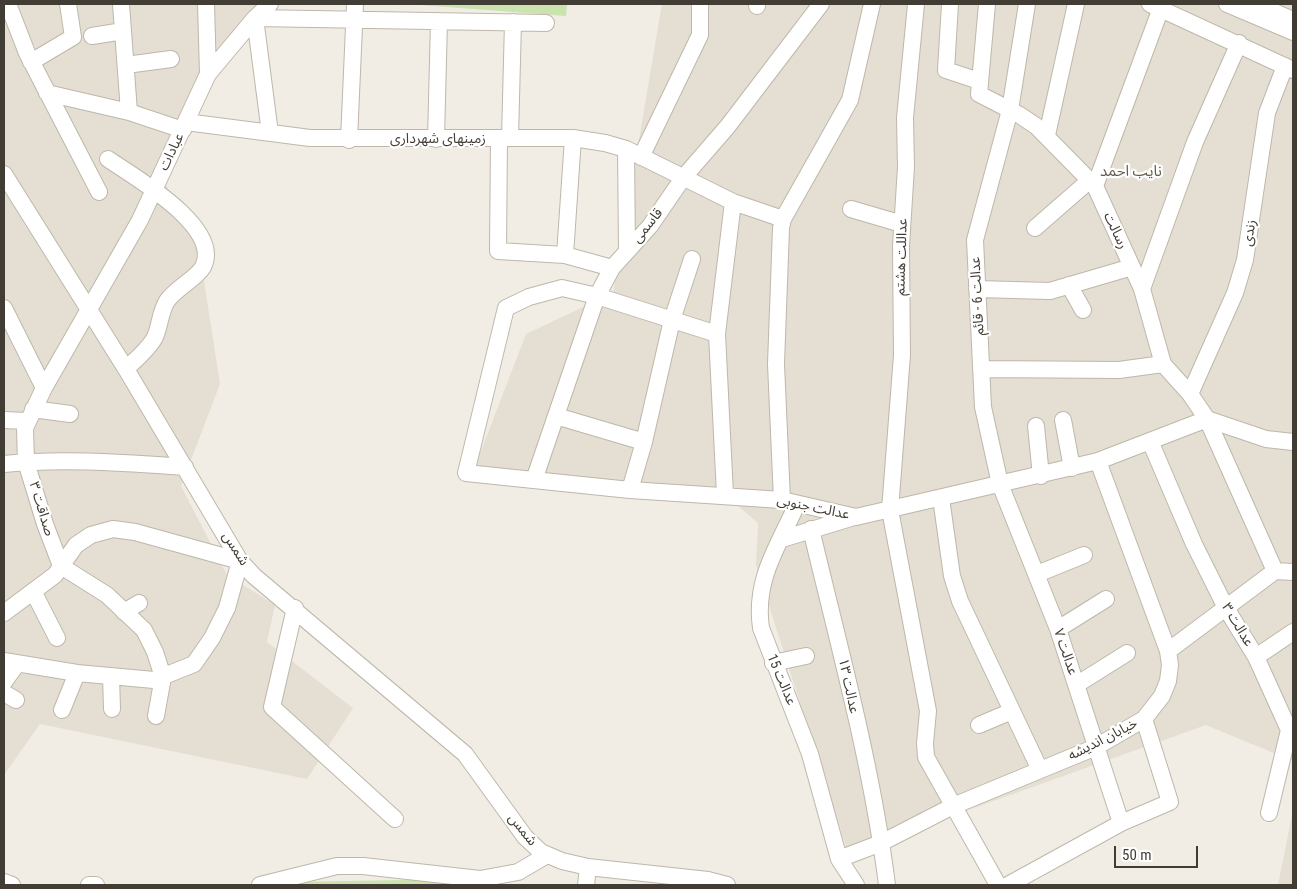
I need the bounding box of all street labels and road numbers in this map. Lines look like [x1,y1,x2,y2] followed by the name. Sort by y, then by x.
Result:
[156,130,188,174] street label: عبادات
[390,131,486,147] street label: زمینهای شهرداری
[629,205,667,247] street label: قاسمی
[1099,210,1131,252] street label: رسالت
[892,218,912,296] street label: عداللت هشتم
[1239,218,1261,248] street label: زندی
[968,256,988,336] street label: عدالت 6 - قائم
[25,480,57,538] street label: صداقت ۳
[775,492,851,524] street label: عدالت جنوبی
[218,529,252,569] street label: شمس
[1217,600,1257,650] street label: عدالت ۳
[1049,627,1081,677] street label: عدالت ۷
[763,652,799,708] street label: عدالت 15
[834,657,862,715] street label: عدالت ۱۳
[1065,715,1141,765] street label: خیابان اندیشه
[504,810,540,850] street label: شمس

